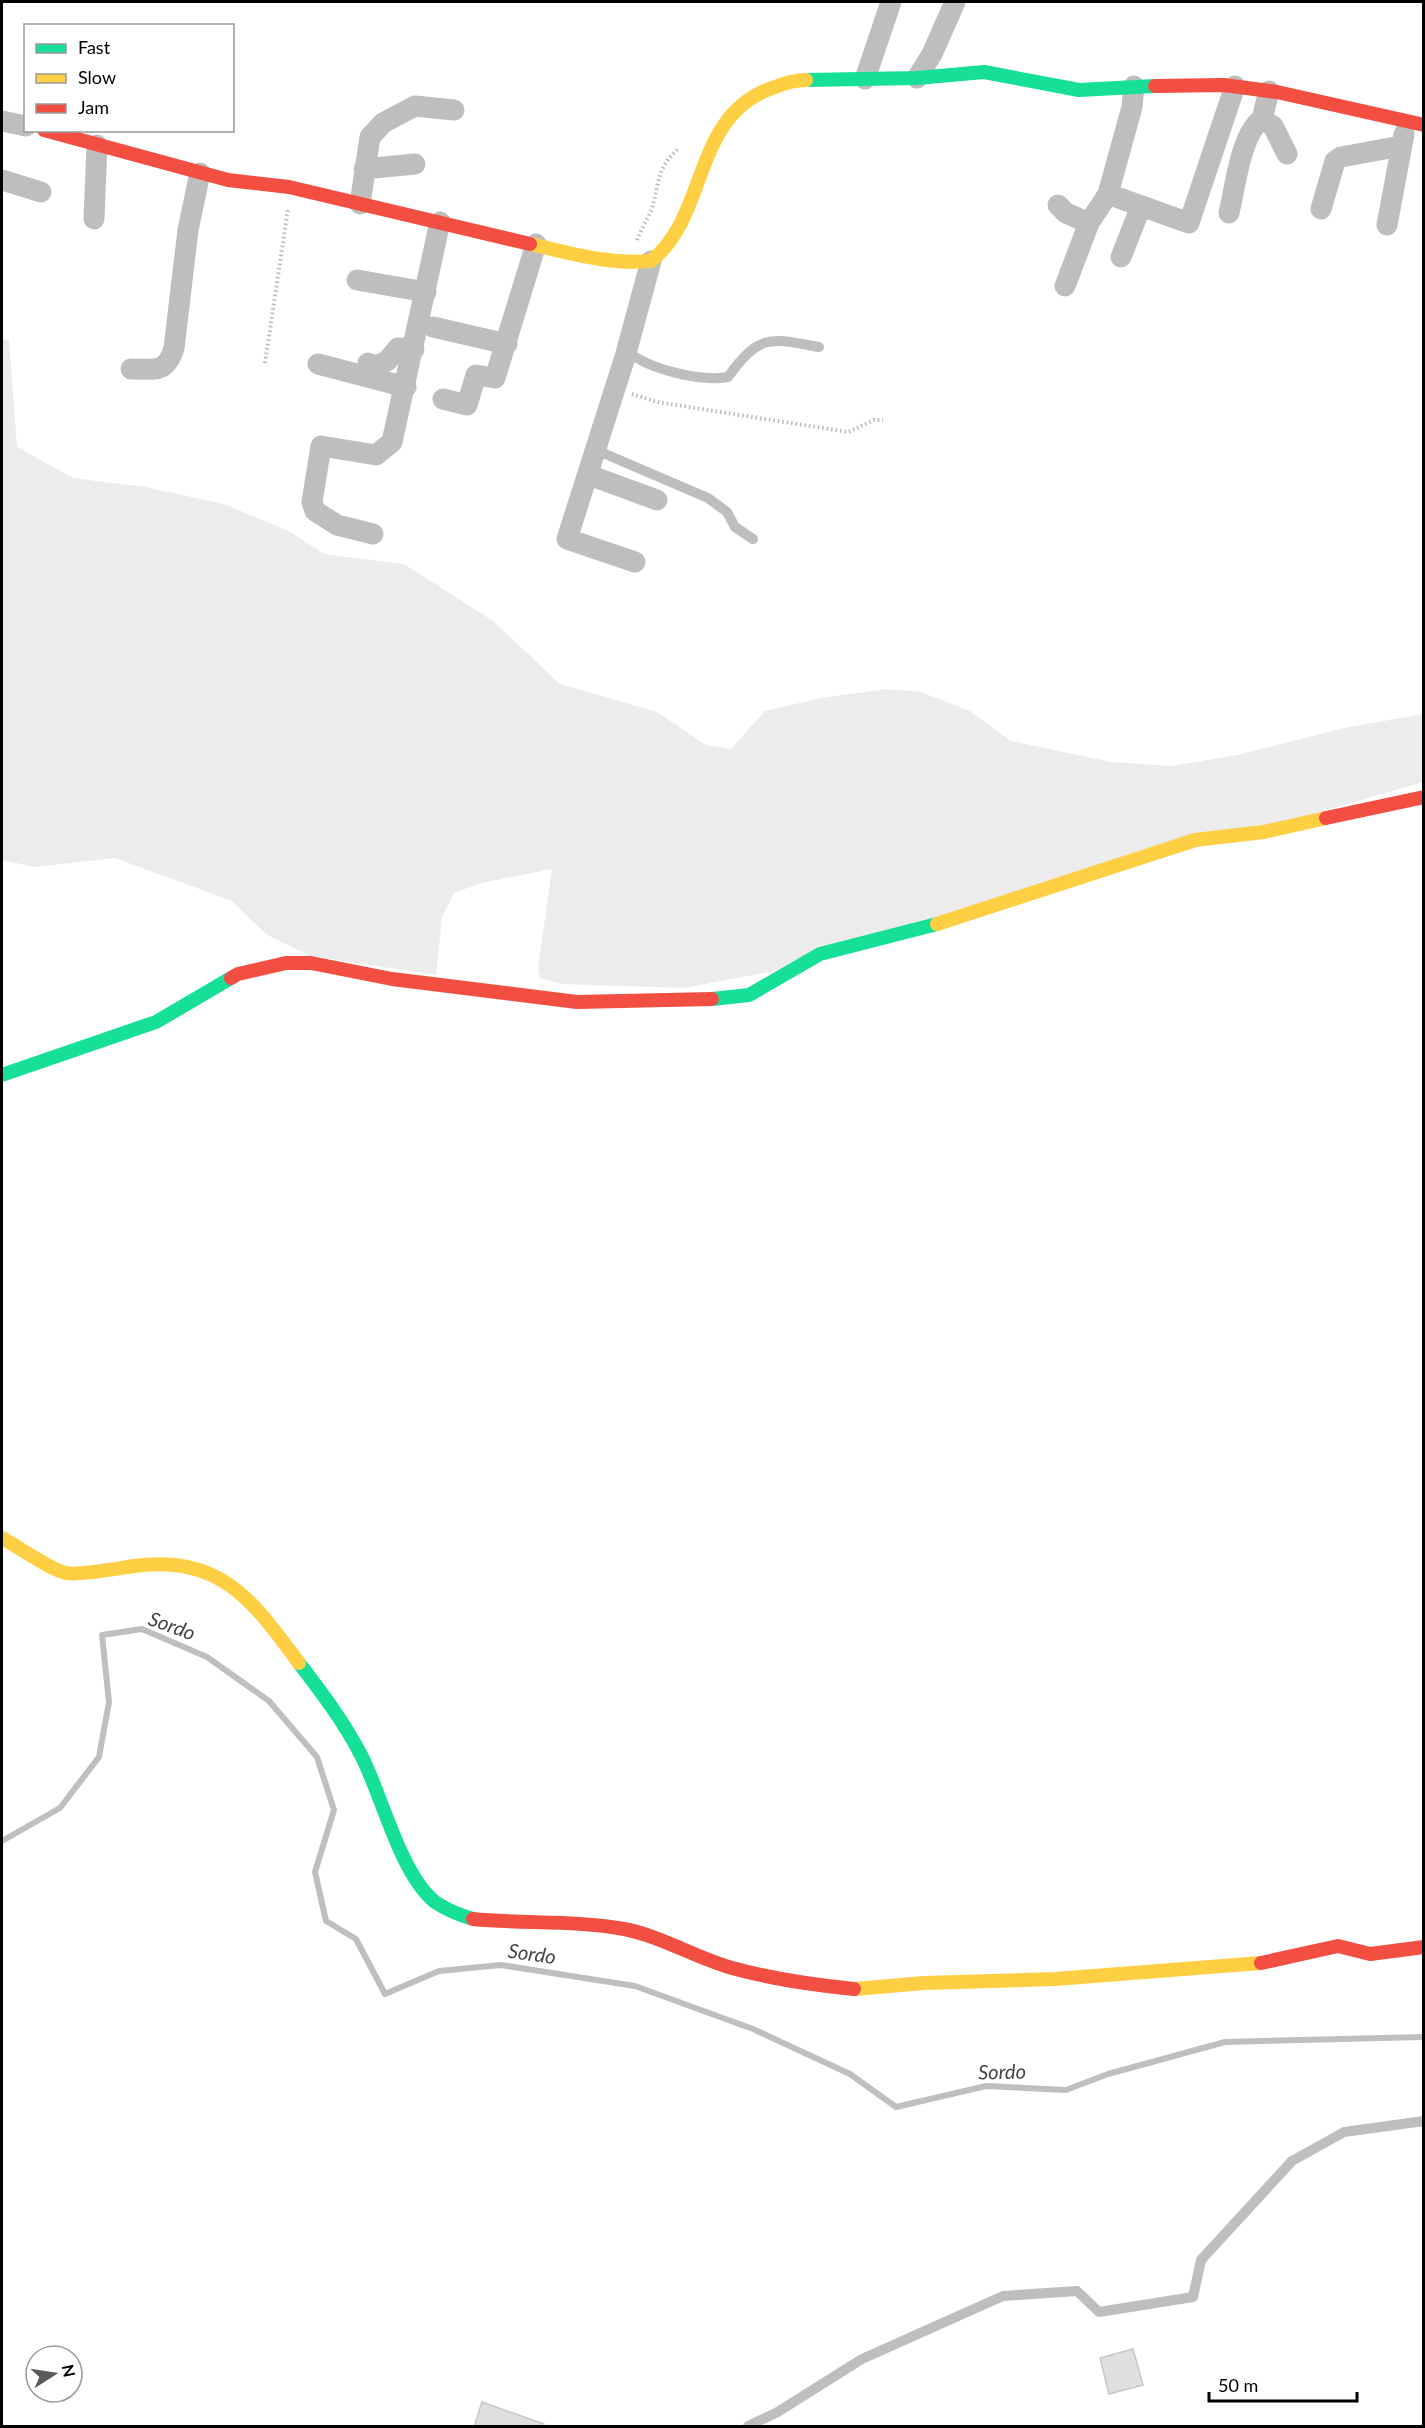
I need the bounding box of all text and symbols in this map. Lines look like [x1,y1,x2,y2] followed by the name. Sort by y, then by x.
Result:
[24,24,234,132] legend
[78,36,111,58] text: Fast
[78,66,116,88] text: Slow
[78,96,109,118] text: Jam
[146,1606,199,1645] water label: Sordo
[507,1938,558,1968] water label: Sordo
[978,2059,1026,2083] water label: Sordo
[24,2344,84,2404] north arrow
[59,2363,80,2379] text: N
[1209,2365,1358,2403] scale bar
[1218,2374,1258,2396] text: 50 m

